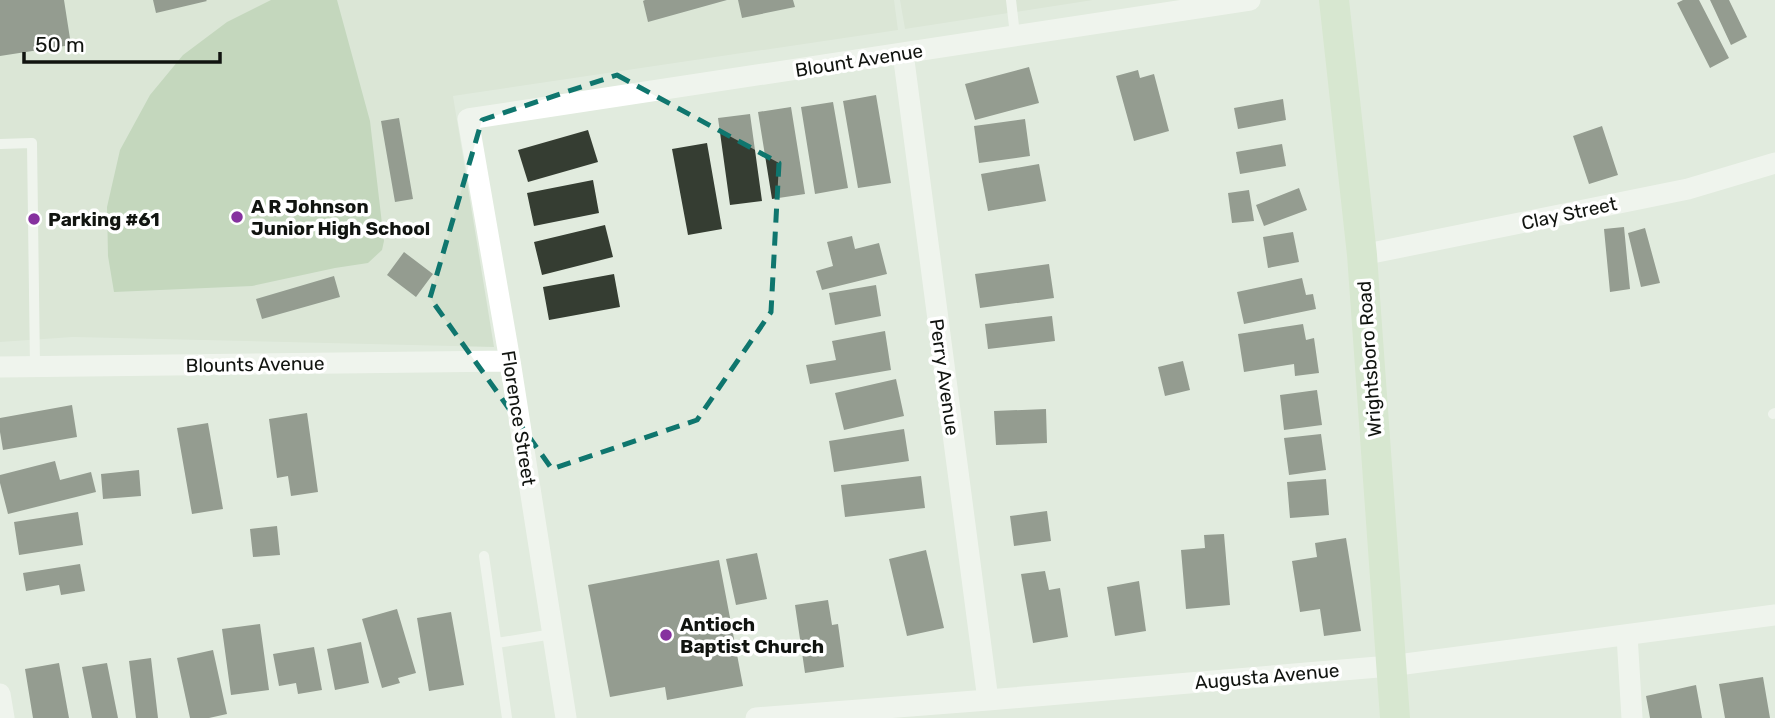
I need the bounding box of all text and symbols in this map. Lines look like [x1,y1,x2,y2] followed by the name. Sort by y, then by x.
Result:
[24,21,220,65] scale bar
[35,32,85,57] text: 50 m
[793,39,925,82] street label: Blount Avenue
[1519,192,1620,235] street label: Clay Street
[251,195,430,240] place label: A R Johnson Junior High School
[48,208,160,231] place label: Parking #61
[229,209,245,225] marker: A R Johnson Junior High School
[26,211,42,227] marker: Parking #61
[1353,280,1386,438] street label: Wrightsboro Road
[925,317,964,437] street label: Perry Avenue
[496,349,541,488] street label: Florence Street
[185,352,325,377] street label: Blounts Avenue
[680,613,824,658] place label: Antioch Baptist Church
[658,627,674,643] marker: Antioch Baptist Church
[1194,659,1340,694] street label: Augusta Avenue

